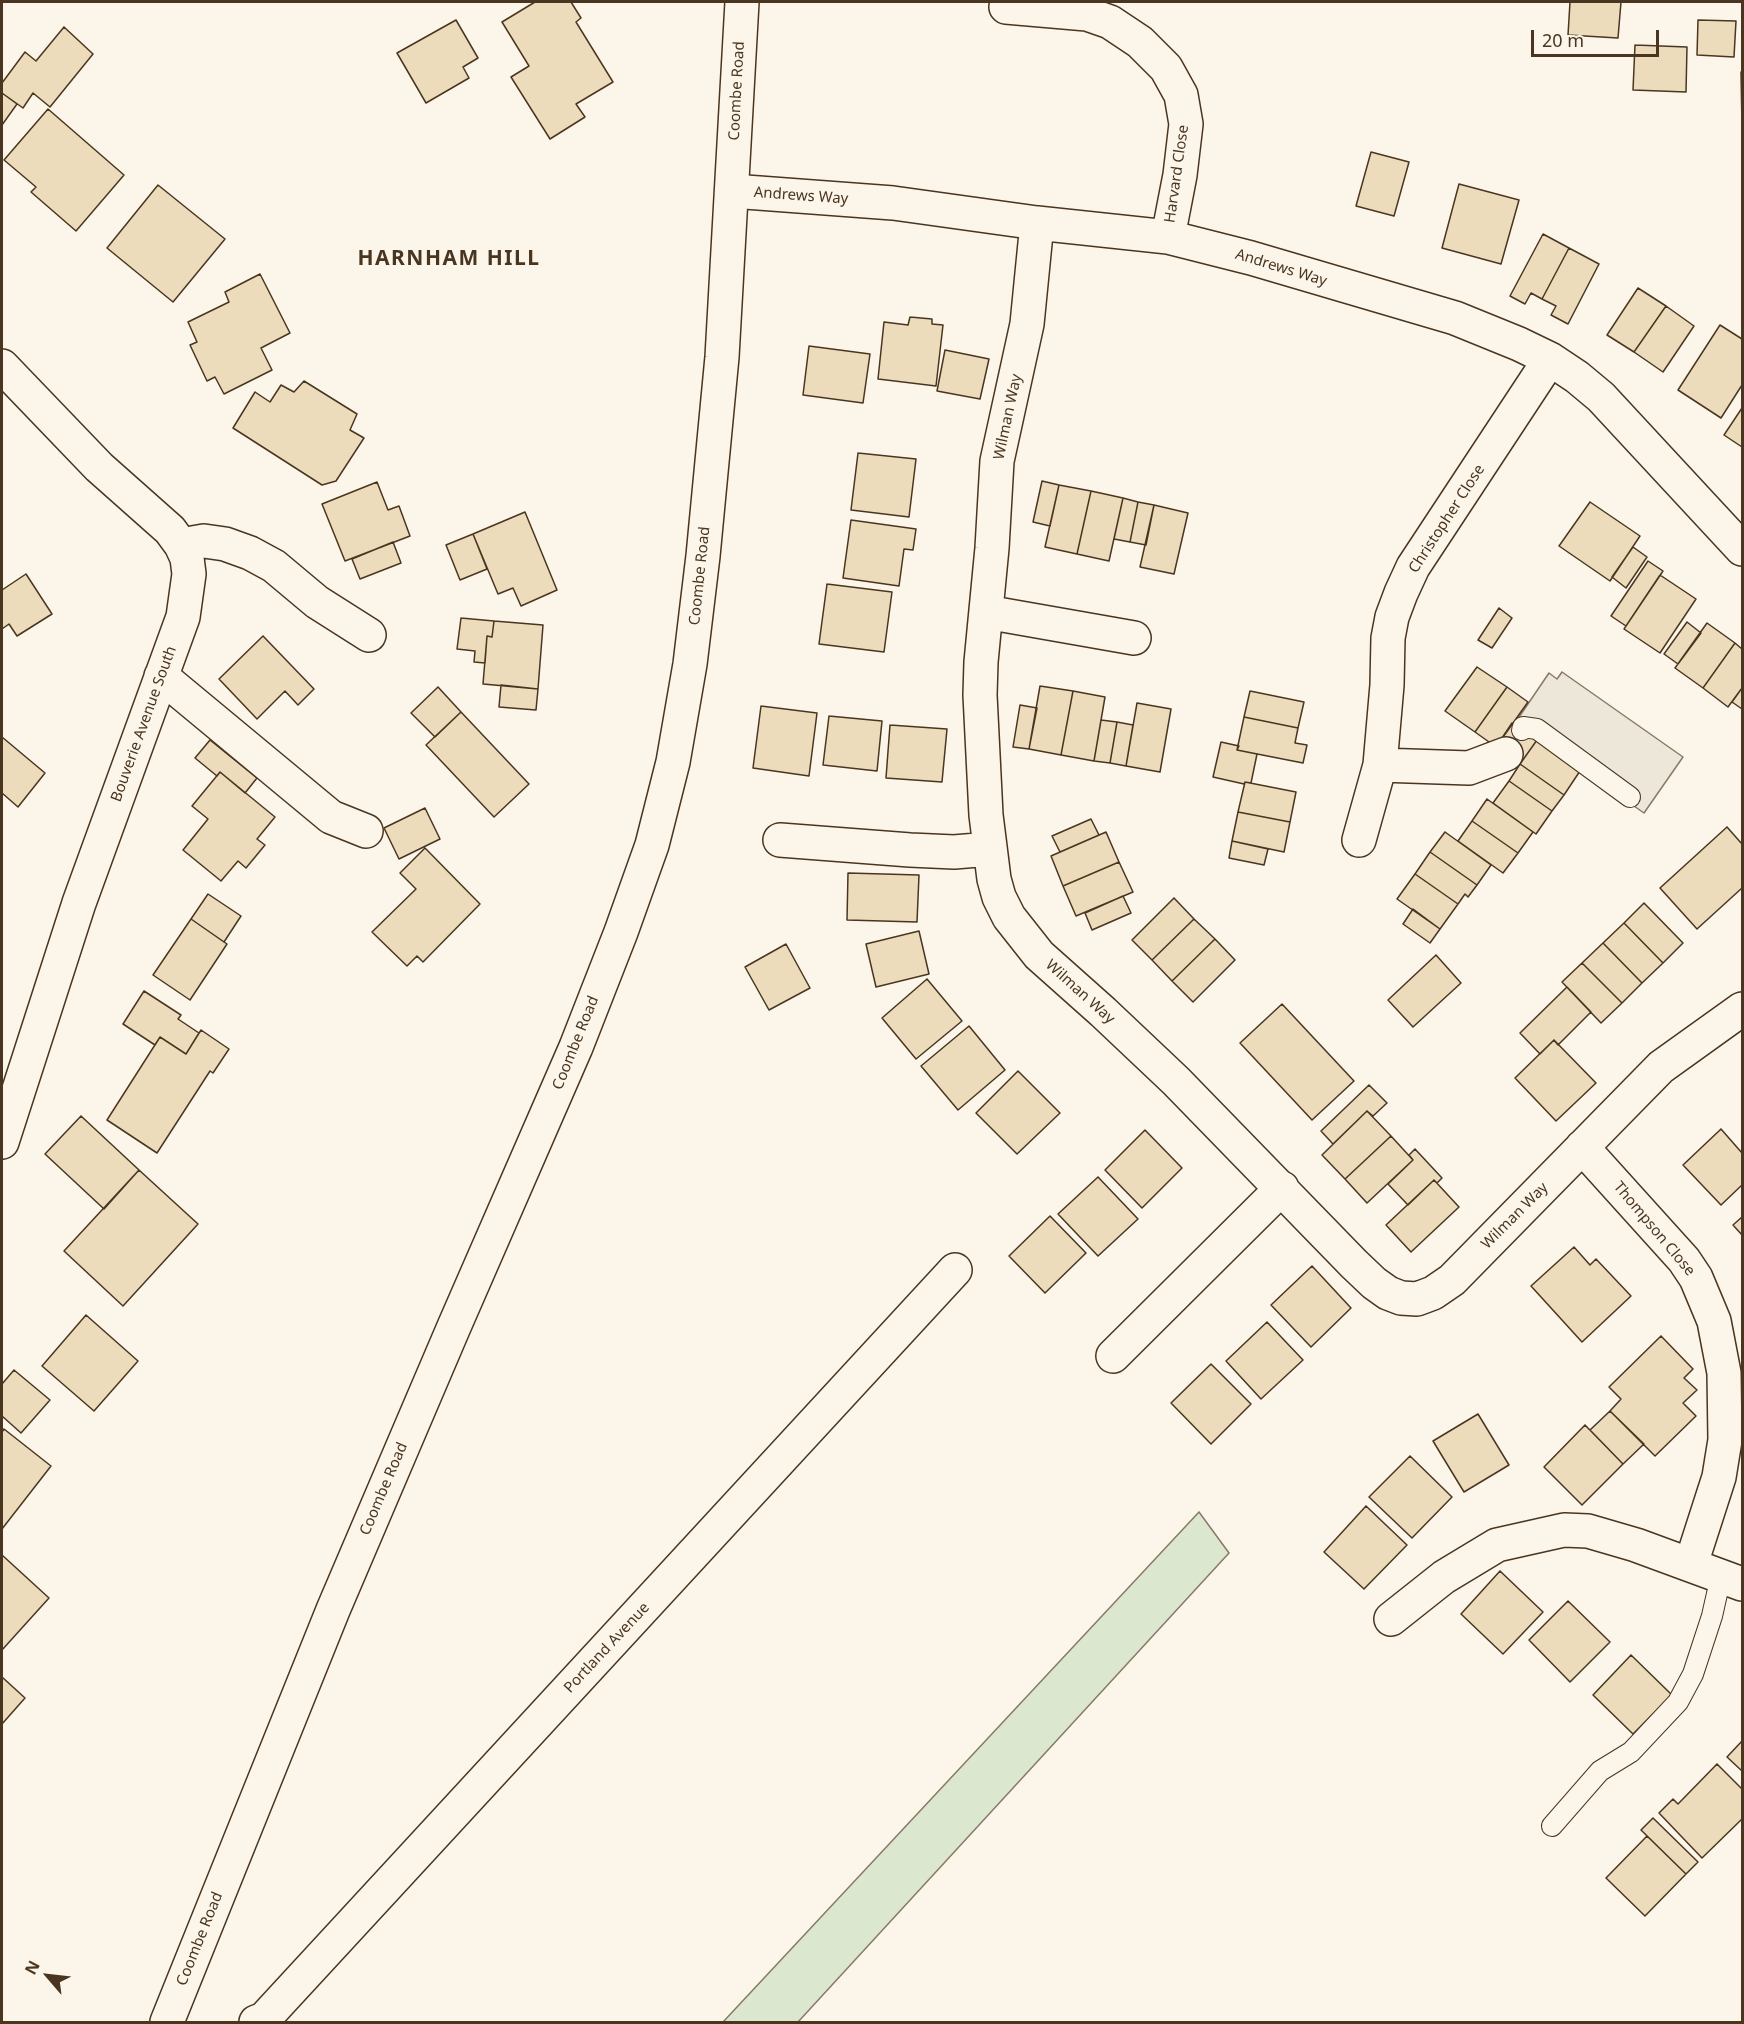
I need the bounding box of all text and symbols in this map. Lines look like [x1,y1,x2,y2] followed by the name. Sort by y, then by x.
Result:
[1534,18,1662,56] scale bar
[1542,28,1584,52] text: 20 m
[725,41,749,141] street label: Coombe Road
[1161,124,1193,224] street label: Harvard Close
[753,184,849,208] street label: Andrews Way
[357,246,541,272] district label: HARNHAM HILL
[1233,246,1329,290] street label: Andrews Way
[990,373,1026,461] street label: Wilman Way
[1405,461,1489,577] street label: Christopher Close
[686,526,714,626] street label: Coombe Road
[107,644,181,804] street label: Bouverie Avenue South
[1042,956,1118,1028] street label: Wilman Way
[549,994,603,1092] street label: Coombe Road
[1609,1178,1699,1280] street label: Thompson Close
[1478,1179,1552,1253] street label: Wilman Way
[356,1440,412,1538] street label: Coombe Road
[560,1599,654,1697] street label: Portland Avenue
[173,1890,227,1988] street label: Coombe Road
[18,1946,78,2006] north arrow
[19,1957,45,1978] text: N

